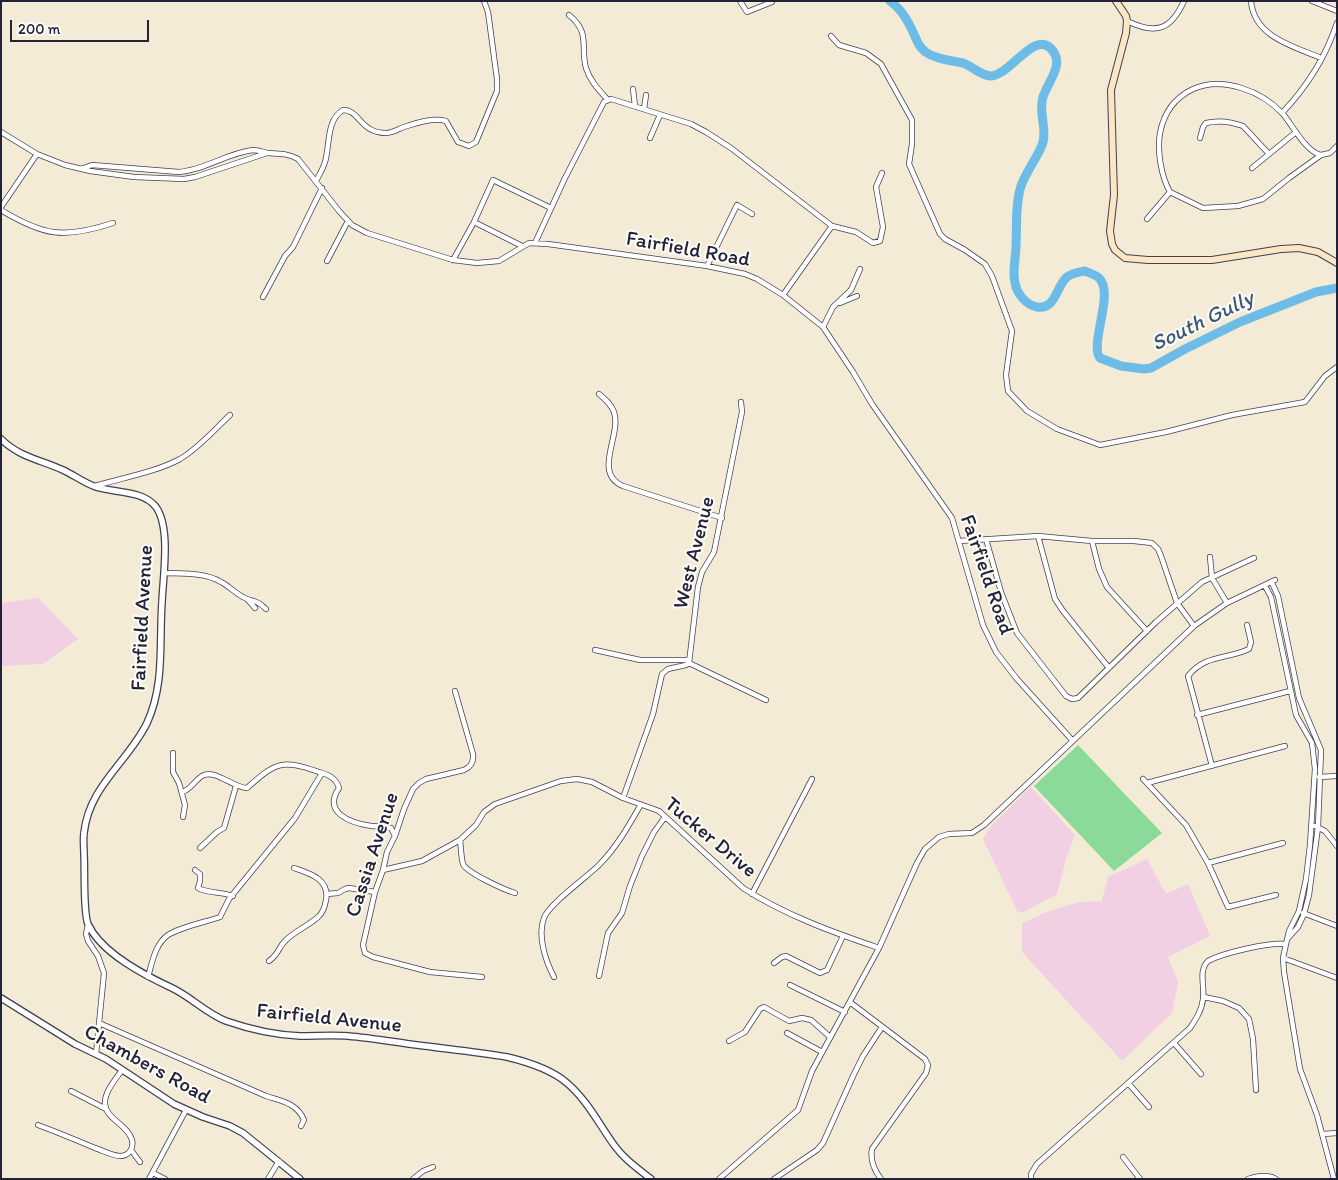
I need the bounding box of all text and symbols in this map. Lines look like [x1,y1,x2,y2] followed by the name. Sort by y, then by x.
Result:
[12,10,151,42] scale bar
[18,20,60,38] text: 200 m
[624,227,752,273] street label: Fairfield Road
[1148,286,1258,358] water label: South Gully
[669,494,721,612] street label: West Avenue
[954,512,1018,638] street label: Fairfield Road
[127,544,159,692] street label: Fairfield Avenue
[341,789,405,921] street label: Cassia Avenue
[659,792,761,884] street label: Tucker Drive
[255,999,403,1039] street label: Fairfield Avenue
[79,1020,215,1110] street label: Chambers Road

